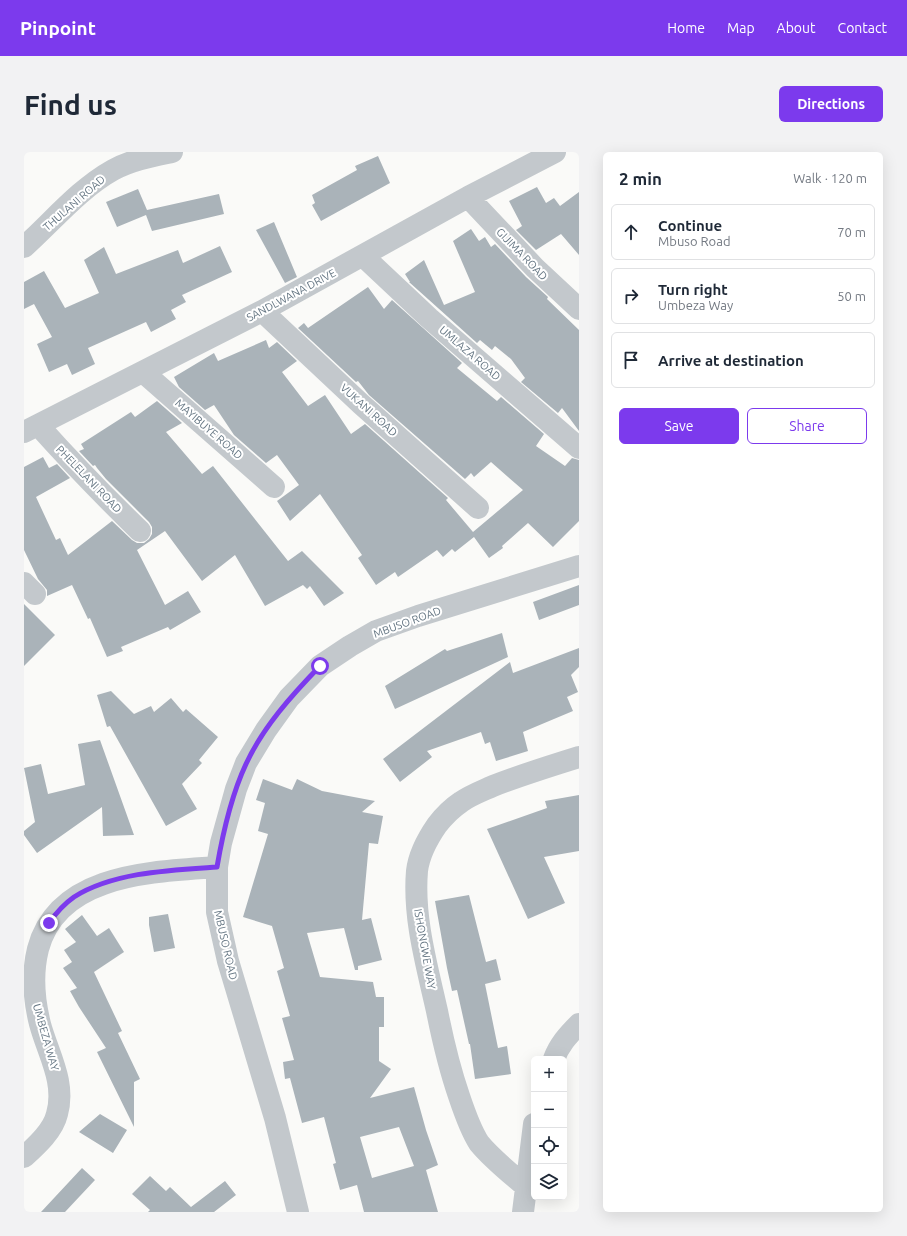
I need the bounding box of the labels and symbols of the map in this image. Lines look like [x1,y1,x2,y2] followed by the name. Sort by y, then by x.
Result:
[41,173,107,233] street label: THULANI ROAD
[494,225,550,283] street label: GIJIMA ROAD
[244,266,338,324] street label: SANDLWANA DRIVE
[437,323,503,383] street label: UMLAZA ROAD
[338,381,400,439] street label: VUKANI ROAD
[173,397,245,462] street label: MAYIBUYE ROAD
[54,443,124,515] street label: PHELELANI ROAD
[372,604,443,640] street label: MBUSO ROAD
[311,657,329,675] route start
[412,908,438,991] street label: ISHONGWE WAY
[212,909,240,981] street label: MBUSO ROAD
[40,914,58,932] route end
[31,1002,61,1072] street label: UMBEZA WAY

